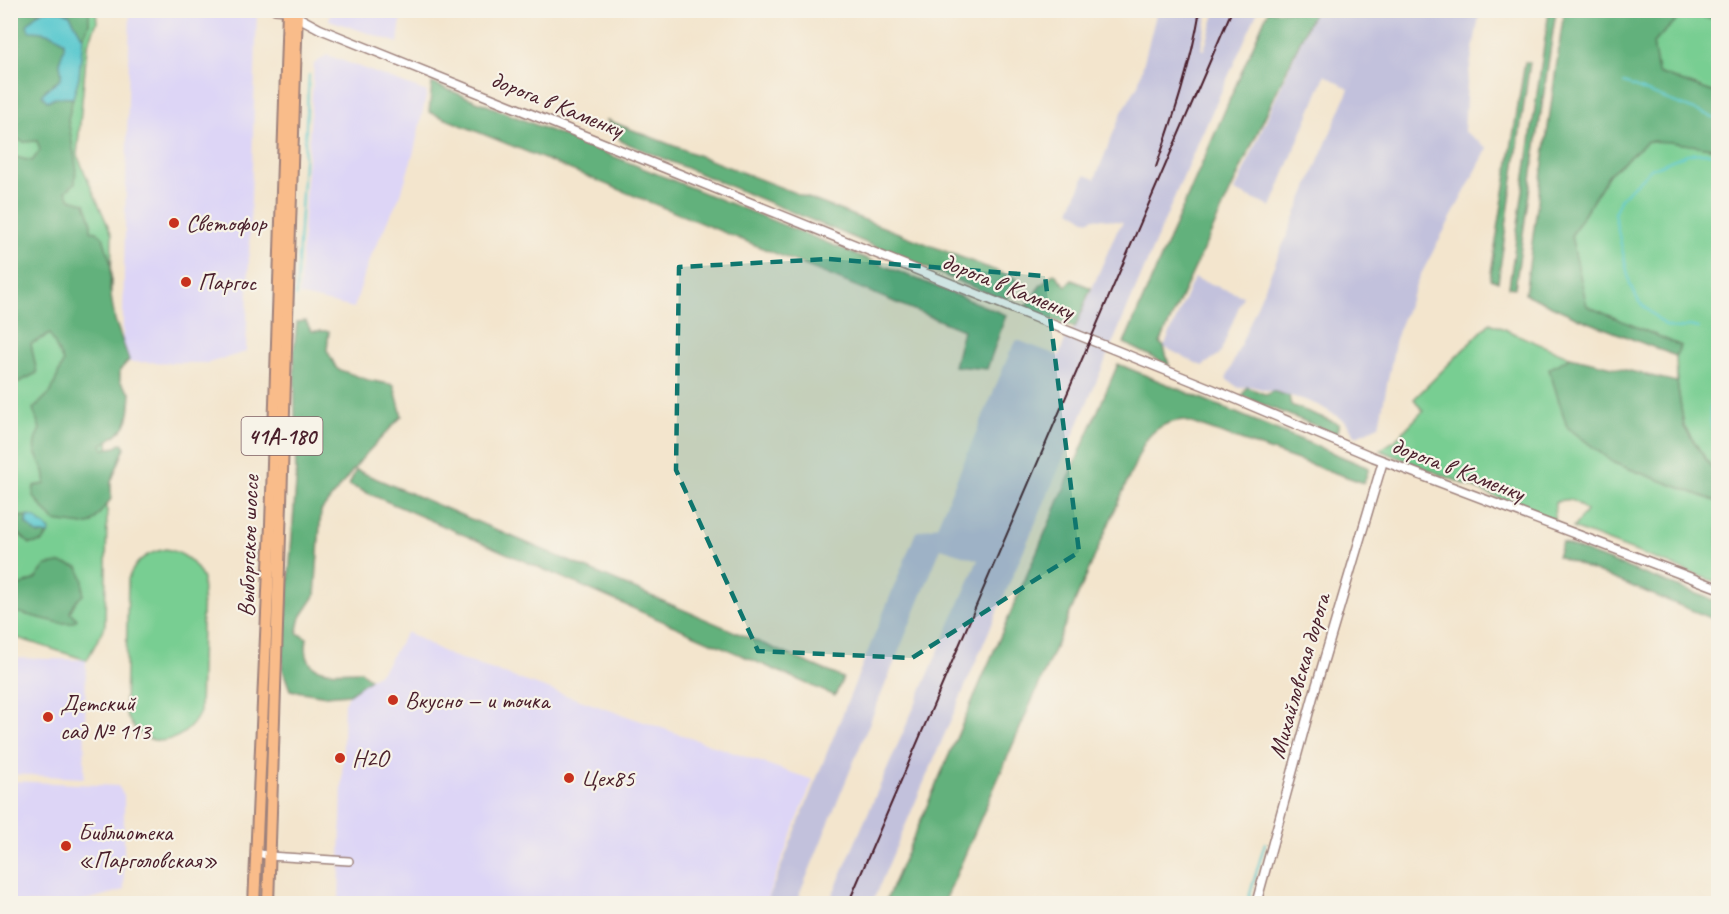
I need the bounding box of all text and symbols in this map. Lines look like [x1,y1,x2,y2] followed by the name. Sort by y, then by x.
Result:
[487,64,629,145] street label: дорога в Каменку
[186,208,267,238] place label: Светофор
[167,216,181,230] marker: Светофор
[938,246,1080,327] street label: дорога в Каменку
[198,267,257,297] place label: Паргос
[179,275,193,289] marker: Паргос
[242,417,322,455] road number: 41А-180
[1387,430,1530,509] street label: дорога в Каменку
[231,472,266,617] street label: Выборгское шоссе
[1261,588,1337,762] street label: Михайловская дорога
[405,685,551,715] place label: Вкусно — и точка
[60,688,153,746] place label: Детский сад № 113
[386,693,400,707] marker: Вкусно — и точка
[41,710,55,724] marker: Детский сад № 113
[352,743,391,773] place label: H2O
[333,751,347,765] marker: H2O
[581,763,635,793] place label: Цех85
[562,771,576,785] marker: Цех85
[78,817,218,875] place label: Библиотека «Парголовская»
[59,839,73,853] marker: Библиотека «Парголовская»

